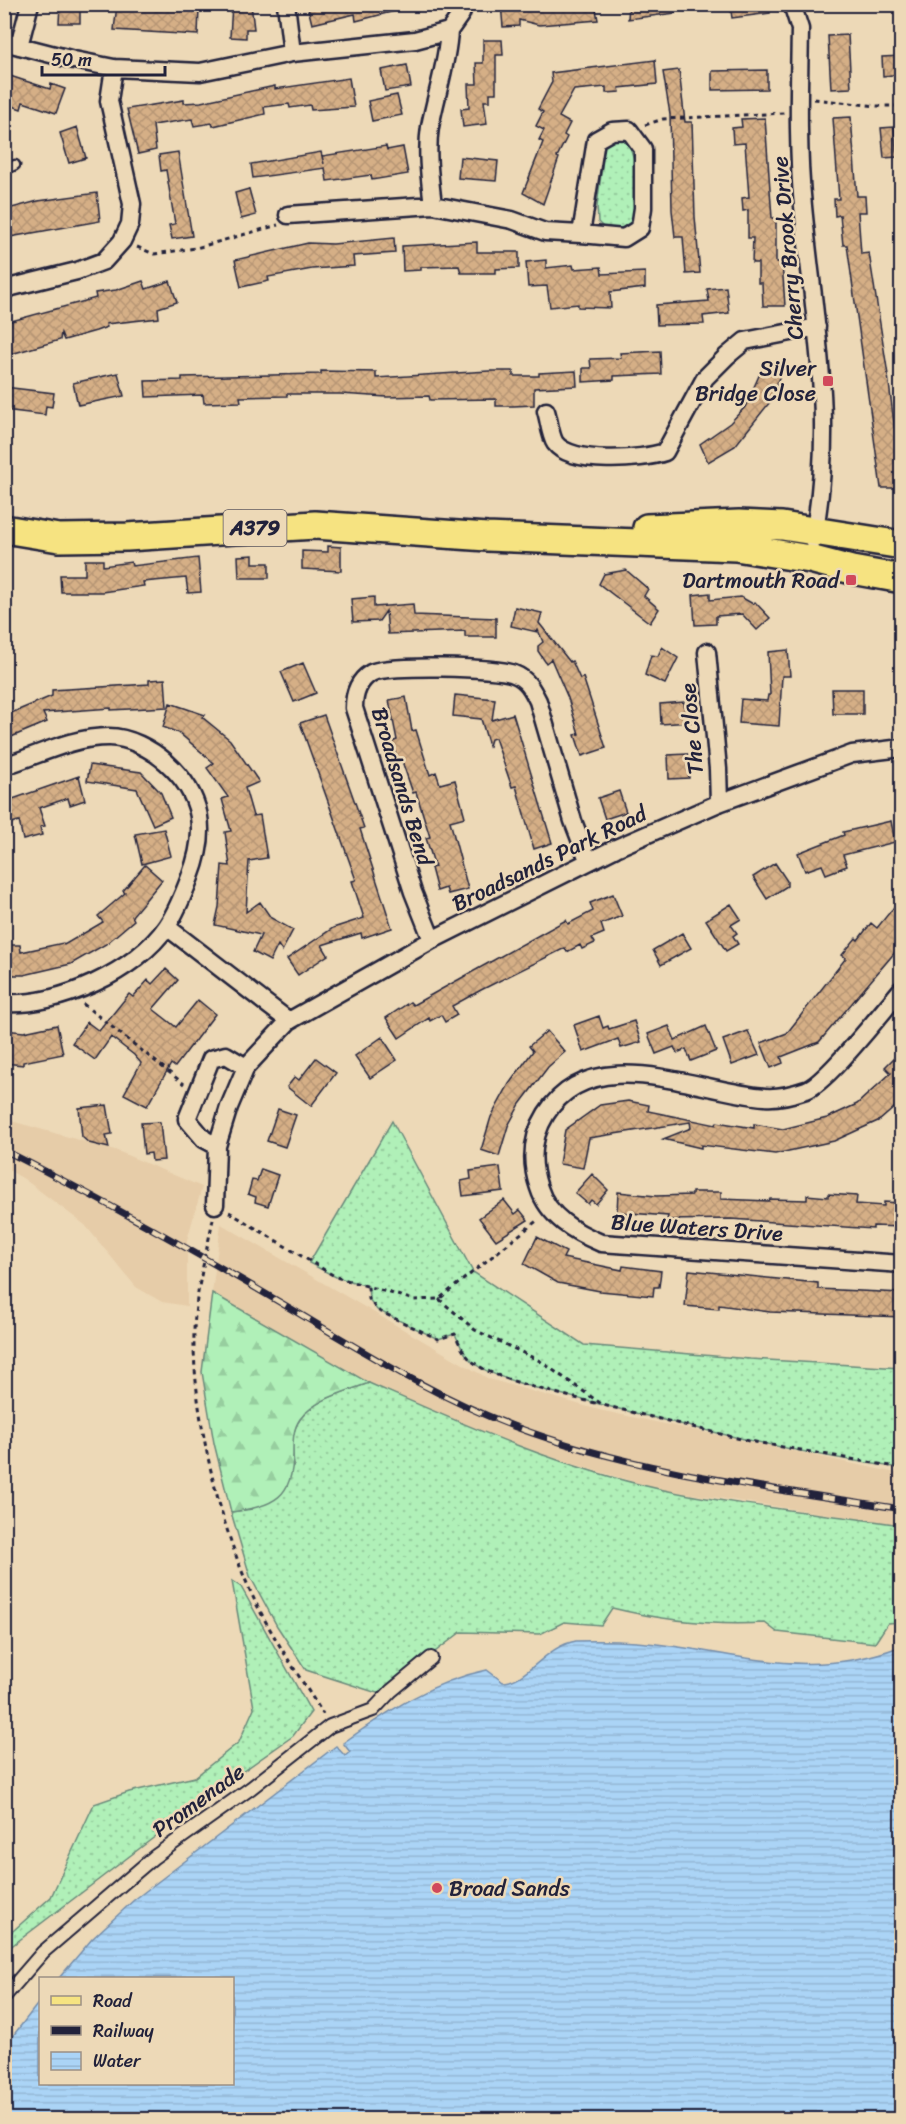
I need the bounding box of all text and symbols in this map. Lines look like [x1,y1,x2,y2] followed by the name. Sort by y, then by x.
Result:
[42,39,165,77] scale bar
[51,44,92,76] text: 50 m
[760,155,815,341] street label: Cherry Brook Drive
[695,349,817,413] place label: Silver Bridge Close
[821,374,835,388] marker: Silver Bridge Close
[224,510,286,546] road number: A379
[682,561,840,600] place label: Dartmouth Road
[844,573,858,587] marker: Dartmouth Road
[668,681,715,776] street label: The Close
[360,702,445,871] street label: Broadsands Bend
[445,794,655,923] street label: Broadsands Park Road
[610,1202,785,1253] street label: Blue Waters Drive
[143,1753,253,1848] street label: Promenade
[449,1869,571,1908] place label: Broad Sands
[430,1881,444,1895] marker: Broad Sands
[39,1977,234,2085] legend
[93,1985,133,2017] text: Road
[93,2015,155,2047] text: Railway
[93,2045,142,2077] text: Water

